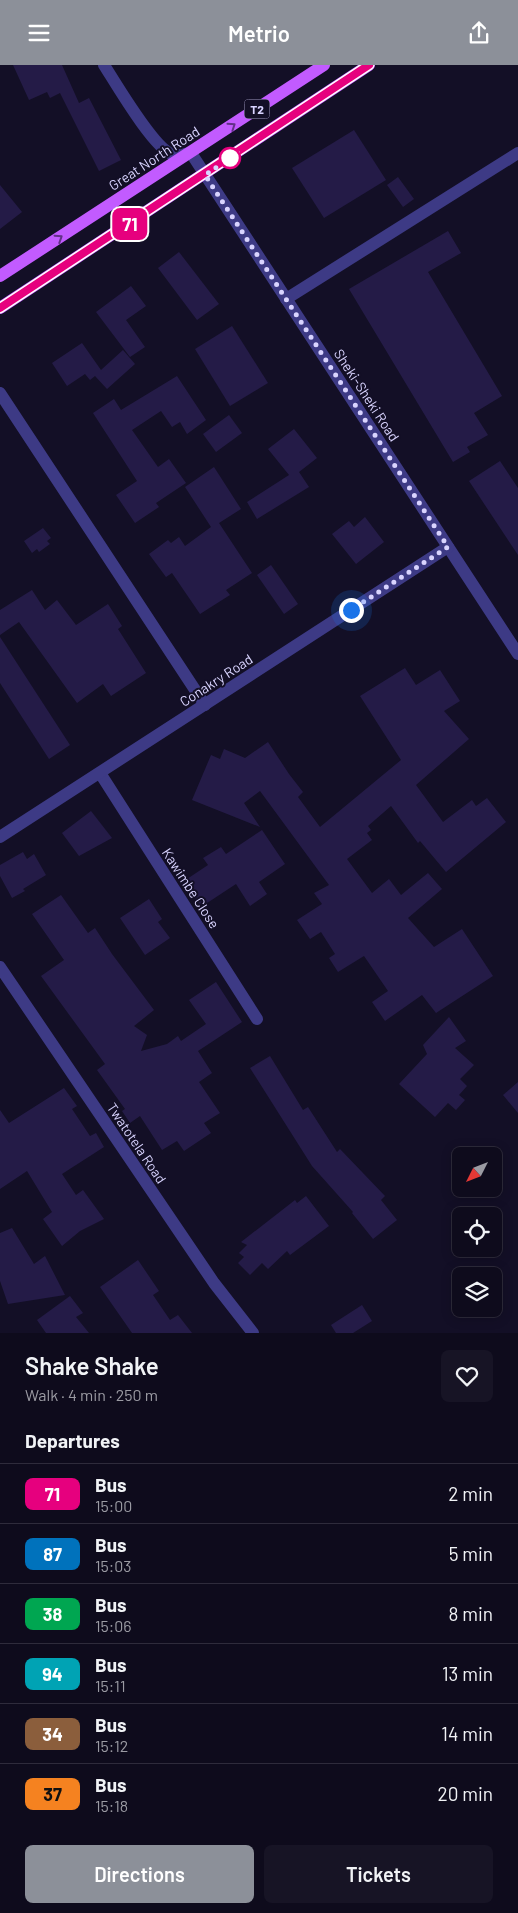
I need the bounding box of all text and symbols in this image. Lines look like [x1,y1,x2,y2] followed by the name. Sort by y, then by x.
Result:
[25,19,53,47] icon: menu
[465,19,493,47] icon: share
[228,20,290,46] text: Metrio
[244,99,270,119] road number: T2
[105,122,203,194] street label: Great North Road
[226,123,235,132] one-way arrow
[219,147,241,169] unlabelled marker
[108,208,152,240] line badge: 71
[122,213,138,235] text: 71
[53,235,63,244] one-way arrow
[331,346,403,444] street label: Sheki-Sheki Road
[339,598,364,623] your location
[176,650,256,710] street label: Conakry Road
[159,845,223,931] street label: Kawimbe Close
[104,1100,170,1186] street label: Twatotela Road
[452,1147,502,1197] north arrow
[452,1147,502,1317] map controls
[452,1207,502,1257] button: locate
[452,1267,502,1317] button: layers
[441,1350,493,1402] button: heart
[25,1351,159,1380] text: Shake Shake
[25,1385,158,1404] text: Walk · 4 min · 250 m
[25,1429,120,1452] text: Departures
[95,1473,127,1496] text: Bus
[448,1482,493,1505] text: 2 min
[45,1483,60,1505] text: 71
[95,1496,132,1515] text: 15:00
[95,1533,127,1556] text: Bus
[449,1542,493,1565] text: 5 min
[43,1543,62,1565] text: 87
[95,1556,132,1575] text: 15:03
[95,1593,127,1616] text: Bus
[449,1602,493,1625] text: 8 min
[43,1603,62,1625] text: 38
[95,1616,132,1635] text: 15:06
[95,1653,127,1676] text: Bus
[442,1662,493,1685] text: 13 min
[42,1663,63,1685] text: 94
[95,1676,126,1695] text: 15:11
[95,1713,127,1736] text: Bus
[441,1722,493,1745] text: 14 min
[42,1723,63,1745] text: 34
[95,1736,128,1755] text: 15:12
[95,1773,127,1796] text: Bus
[437,1782,493,1805] text: 20 min
[43,1783,62,1805] text: 37
[95,1796,128,1815] text: 15:18
[25,1845,254,1903] button: Directions
[264,1845,493,1903] button: Tickets

